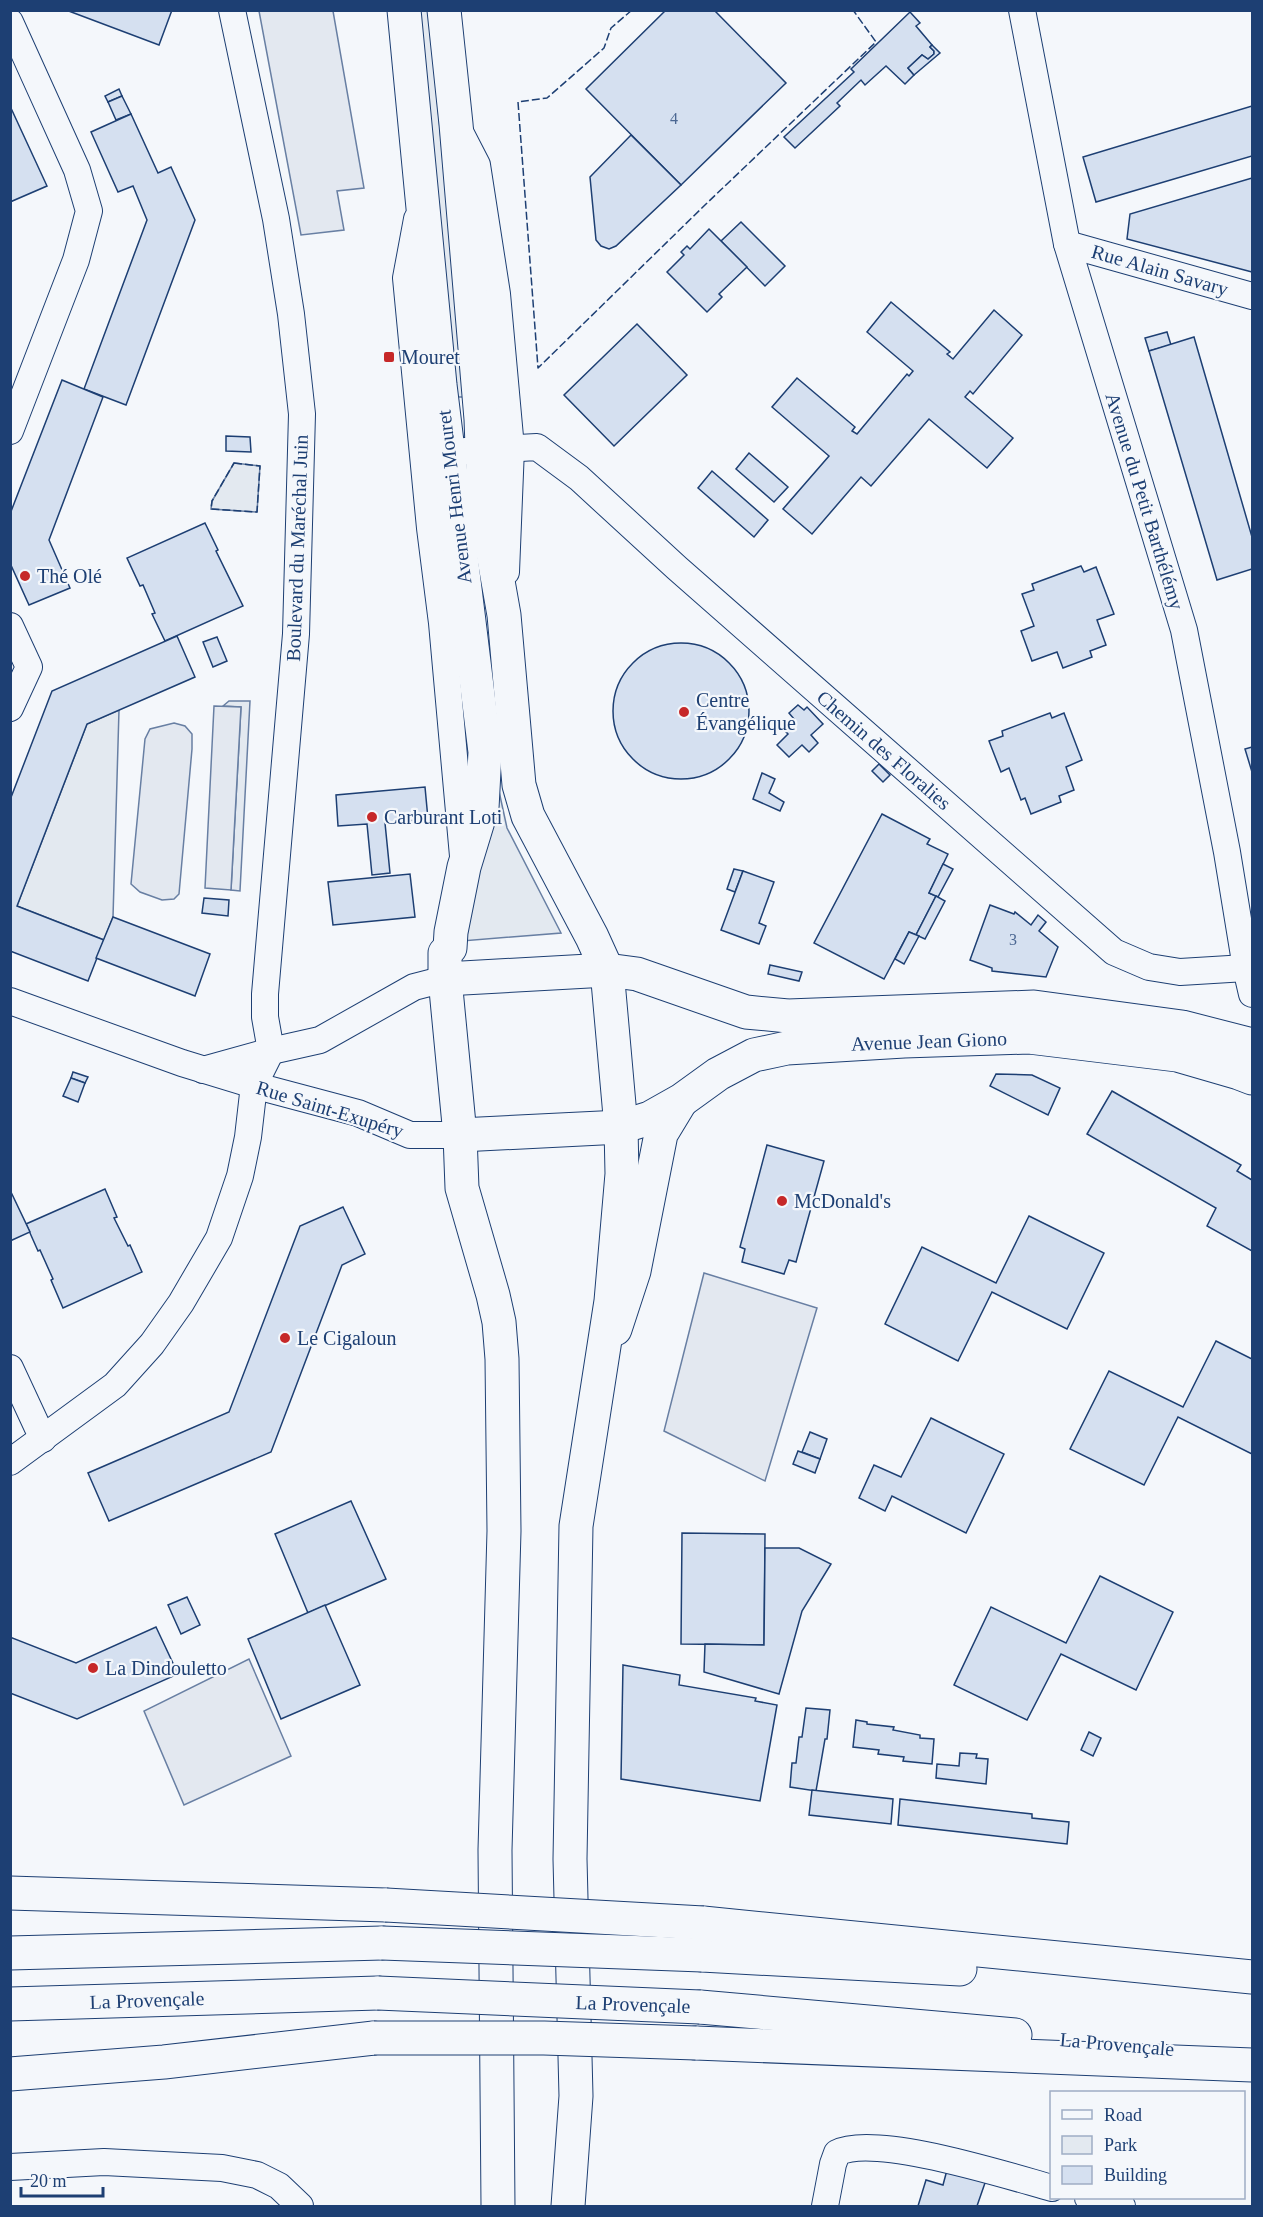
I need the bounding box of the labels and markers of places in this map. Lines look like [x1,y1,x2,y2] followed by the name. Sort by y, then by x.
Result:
[401,346,460,368] place label: Mouret
[382,350,396,364] marker: Mouret
[37,565,102,587] place label: Thé Olé
[18,569,32,583] marker: Thé Olé
[696,689,796,735] place label: Centre Évangélique
[677,705,691,719] marker: Centre Évangélique
[384,806,503,828] place label: Carburant Loti
[365,810,379,824] marker: Carburant Loti
[794,1190,891,1212] place label: McDonald's
[775,1194,789,1208] marker: McDonald's
[297,1327,396,1350] place label: Le Cigaloun
[278,1331,292,1345] marker: Le Cigaloun
[105,1657,227,1679] place label: La Dindouletto
[86,1661,100,1675] marker: La Dindouletto

